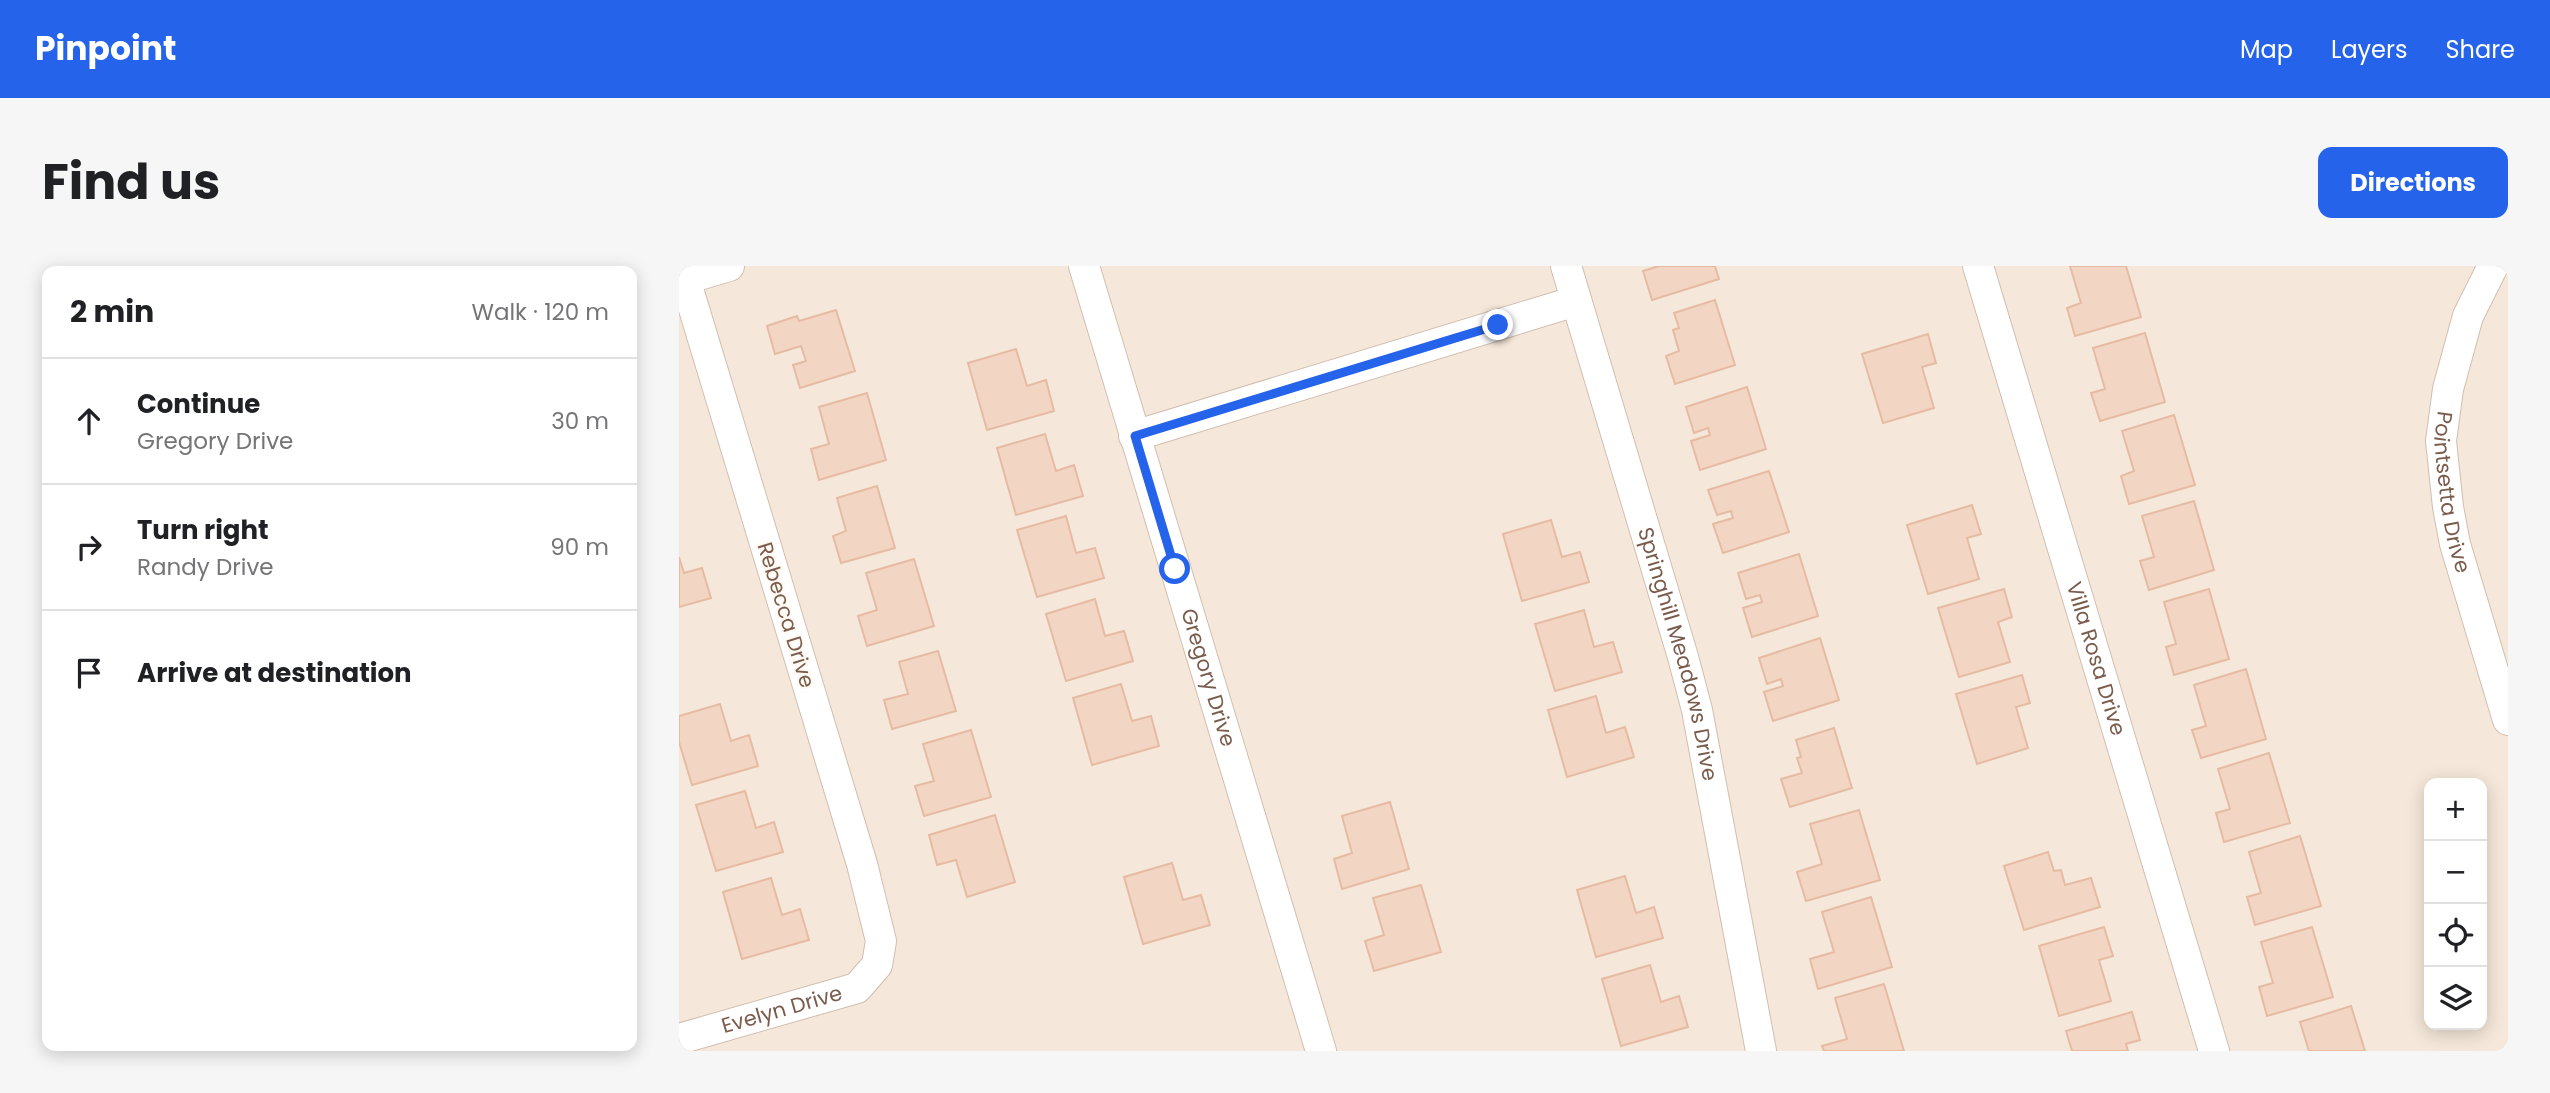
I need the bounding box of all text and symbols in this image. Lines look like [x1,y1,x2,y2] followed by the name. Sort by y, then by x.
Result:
[35,25,176,72] text: Pinpoint
[2240,33,2293,66] text: Map
[2331,33,2407,66] text: Layers
[2445,33,2515,66] text: Share
[2318,147,2508,218] button: Directions
[42,148,220,216] text: Find us
[70,290,154,333] text: 2 min
[471,296,609,328] text: Walk · 120 m
[1482,309,1513,340] route end
[137,386,260,422] text: Continue
[70,402,108,440] icon: ahead
[551,405,609,437] text: 30 m
[2427,409,2478,577] street label: Pointsetta Drive
[137,425,293,457] text: Gregory Drive
[137,512,269,548] text: Turn right
[1631,524,1725,783] street label: Springhill Meadows Drive
[70,528,108,566] icon: right
[550,531,609,563] text: 90 m
[751,538,822,691] street label: Rebecca Drive
[137,551,274,583] text: Randy Drive
[1159,553,1190,584] route start
[2060,578,2133,739] street label: Villa Rosa Drive
[1174,605,1243,750] street label: Gregory Drive
[70,654,108,692] icon: arrive
[137,655,412,691] text: Arrive at destination
[2424,778,2487,1030] map controls
[2424,778,2487,841] button: +
[2424,841,2487,904] button: −
[2424,904,2487,967] button: locate
[2424,967,2487,1030] button: layers
[718,978,845,1040] street label: Evelyn Drive

